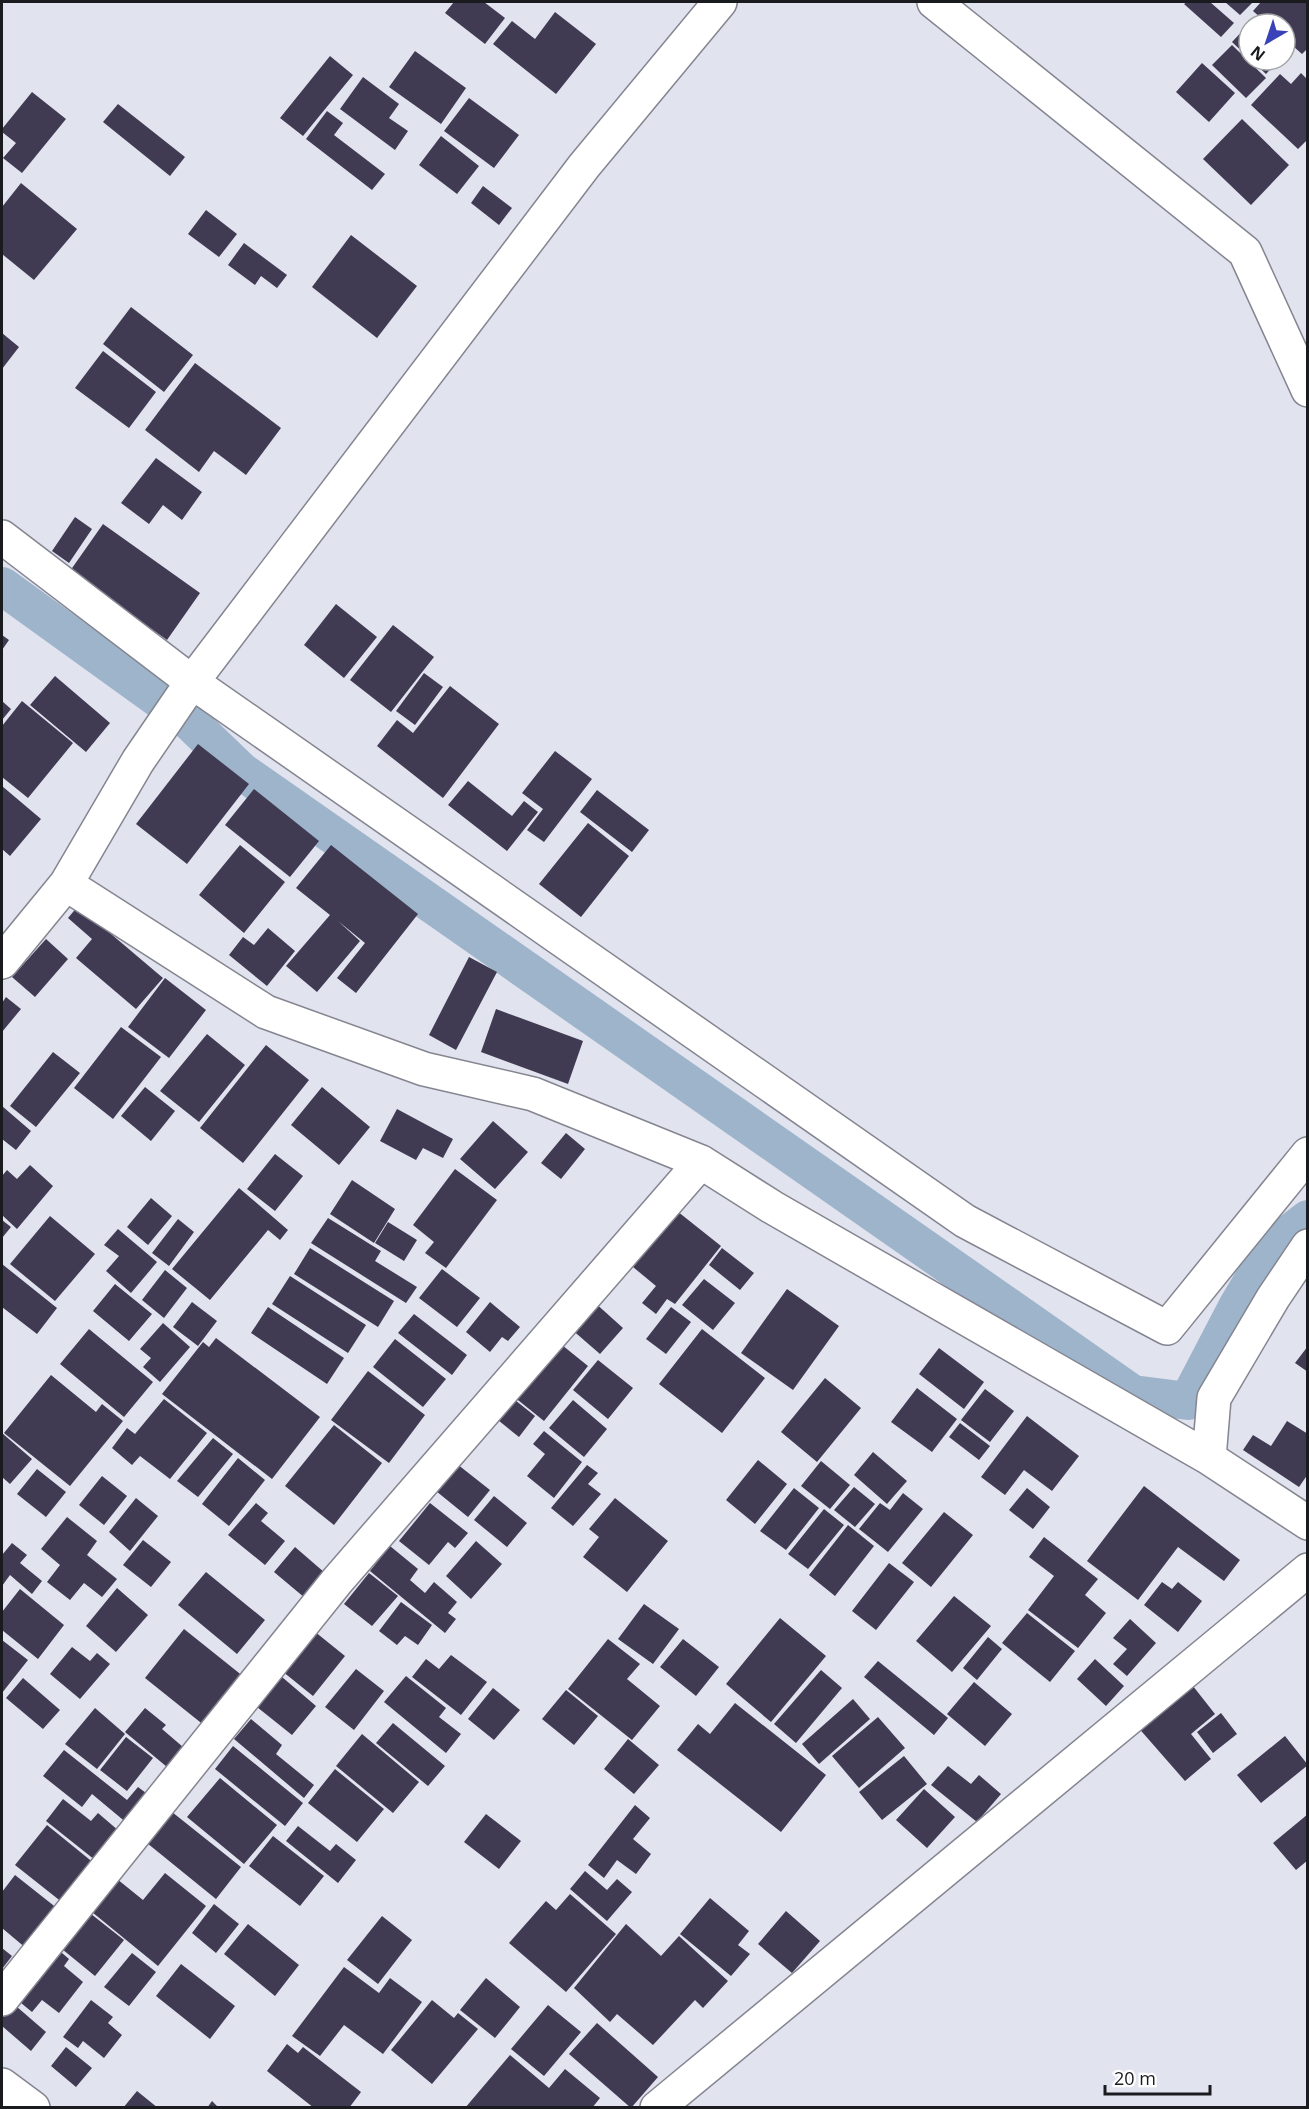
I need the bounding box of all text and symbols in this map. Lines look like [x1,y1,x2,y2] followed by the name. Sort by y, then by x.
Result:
[1237,12,1297,72] north arrow
[1246,41,1270,66] text: N
[1105,2058,1210,2096] scale bar
[1114,2066,1156,2090] text: 20 m

